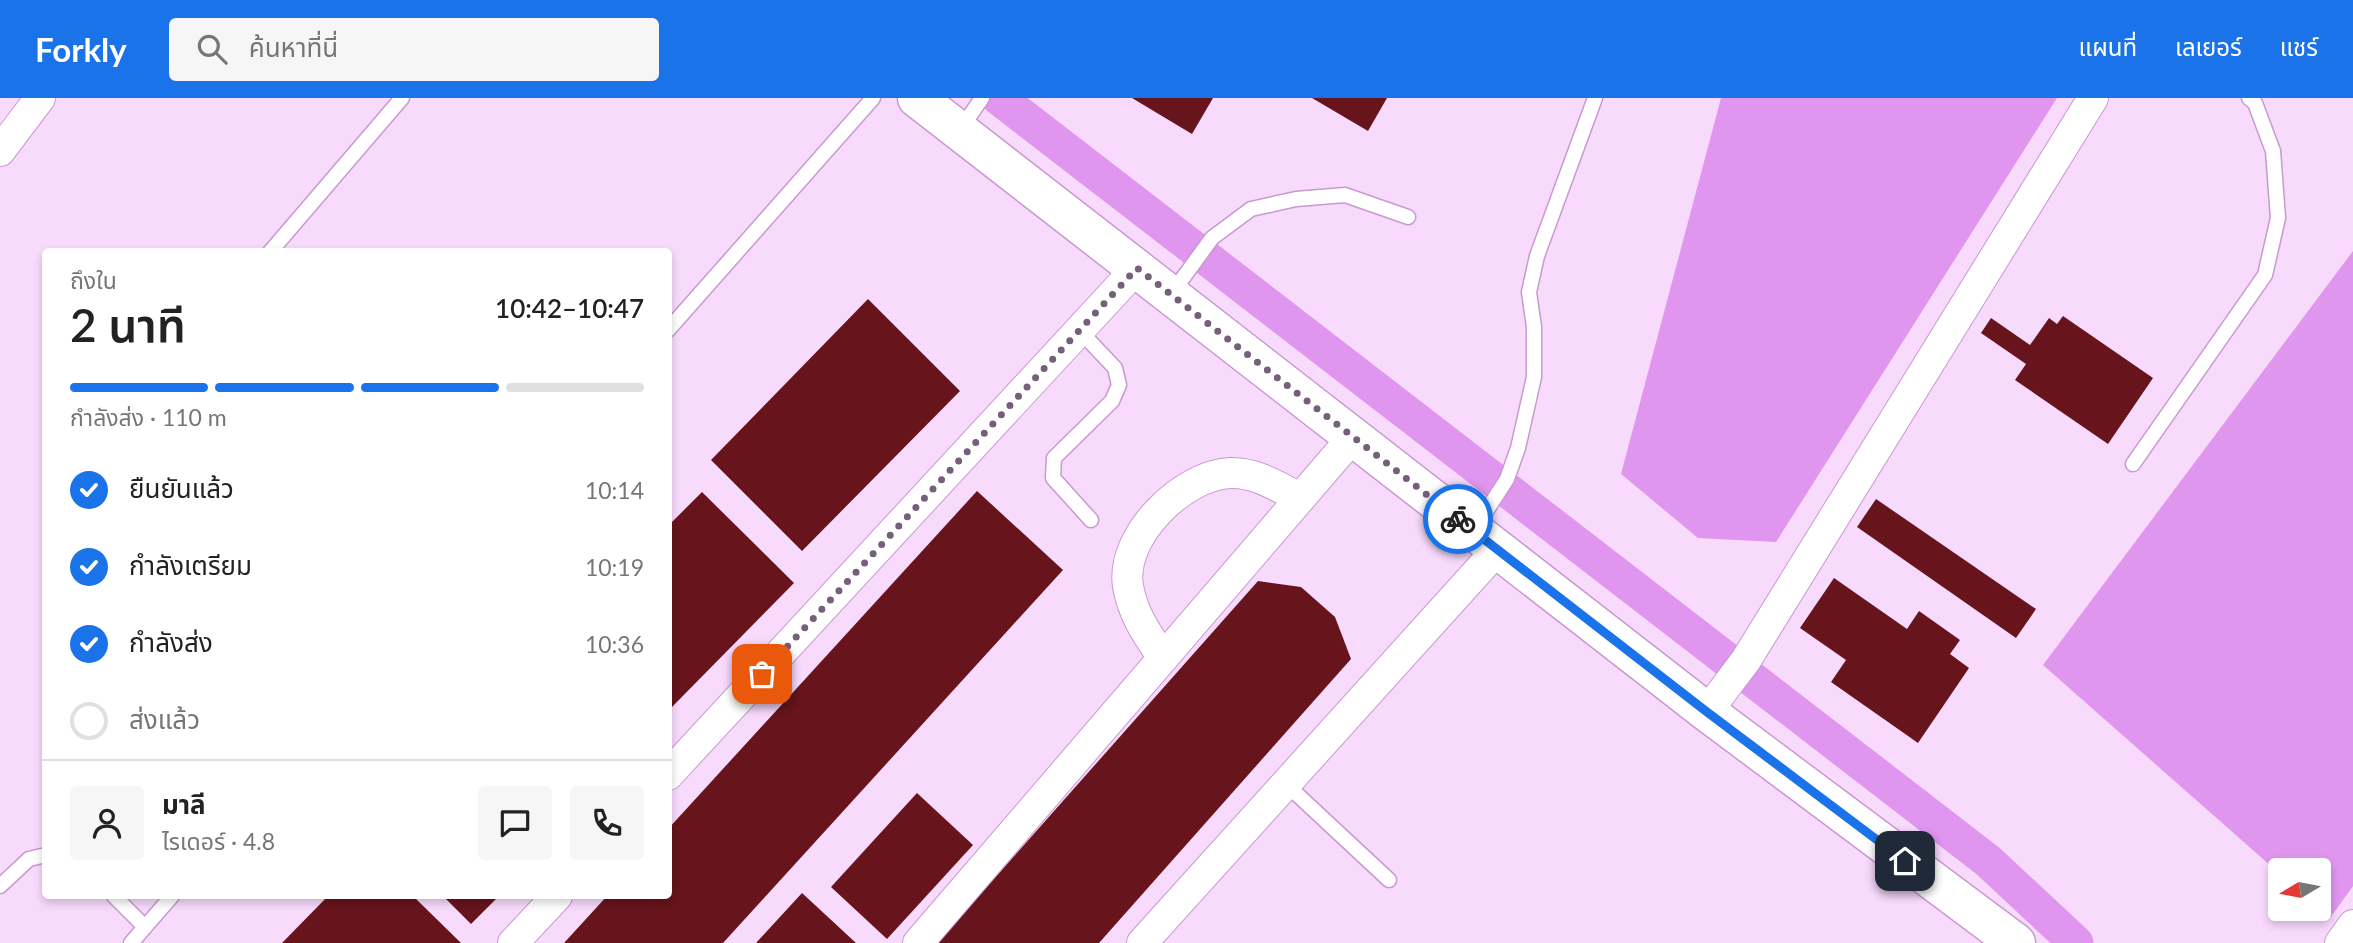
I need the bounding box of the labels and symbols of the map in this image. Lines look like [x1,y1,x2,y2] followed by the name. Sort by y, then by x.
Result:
[1423,484,1493,554] courier
[732,644,792,704] pin
[1875,831,1935,891] pin
[2268,858,2331,920] north arrow

